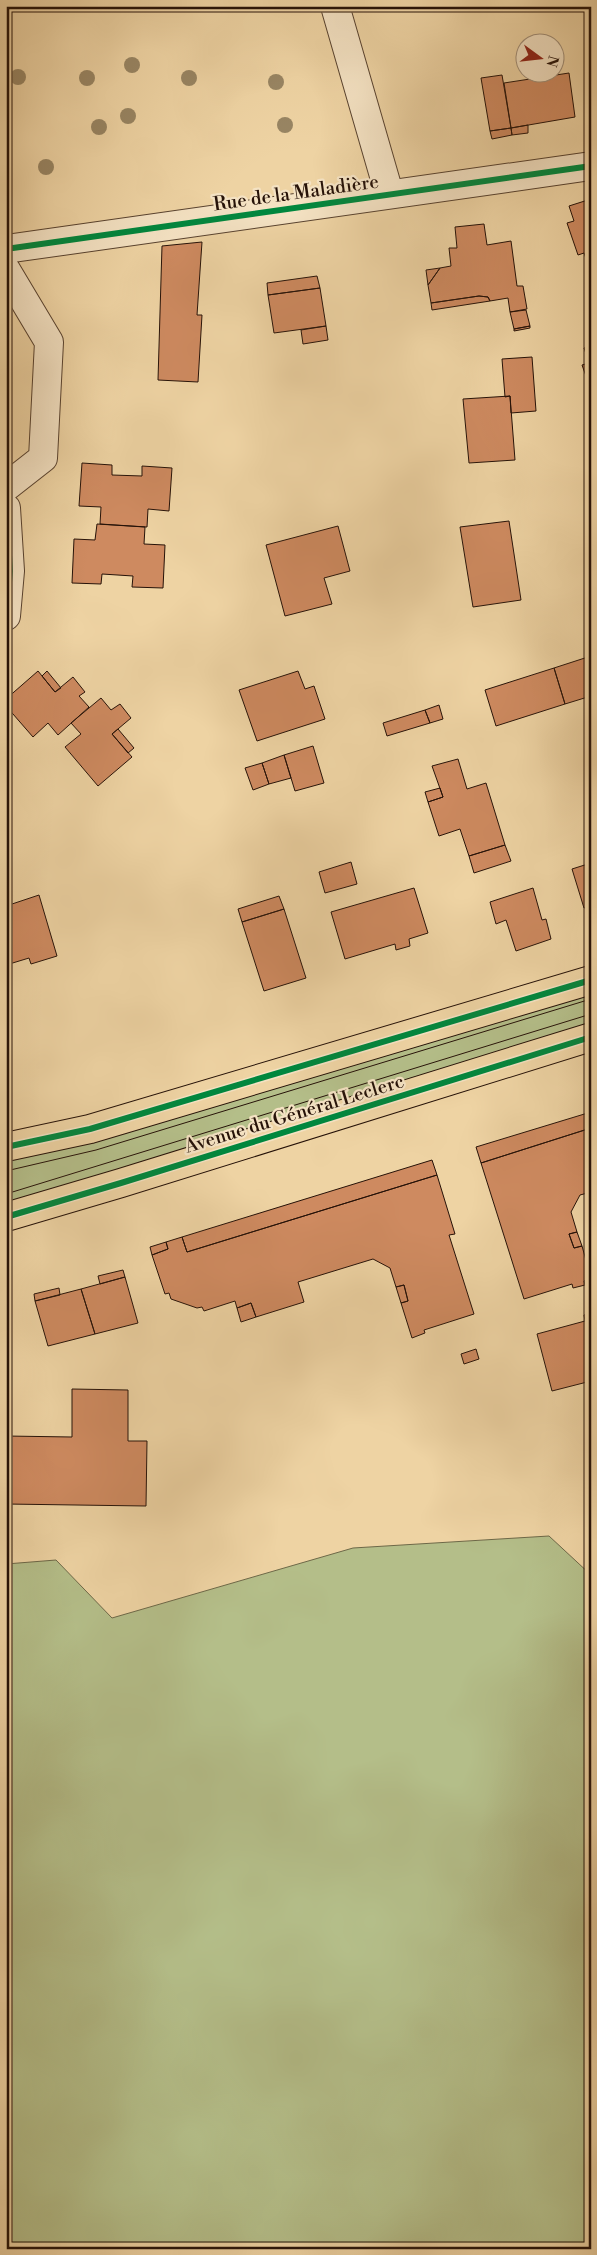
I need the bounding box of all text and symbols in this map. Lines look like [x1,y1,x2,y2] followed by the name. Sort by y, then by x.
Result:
[514,32,564,82] north arrow
[541,53,562,69] text: N
[212,169,380,216] street label: Rue de la Maladière
[181,1069,407,1159] street label: Avenue du Général Leclerc

